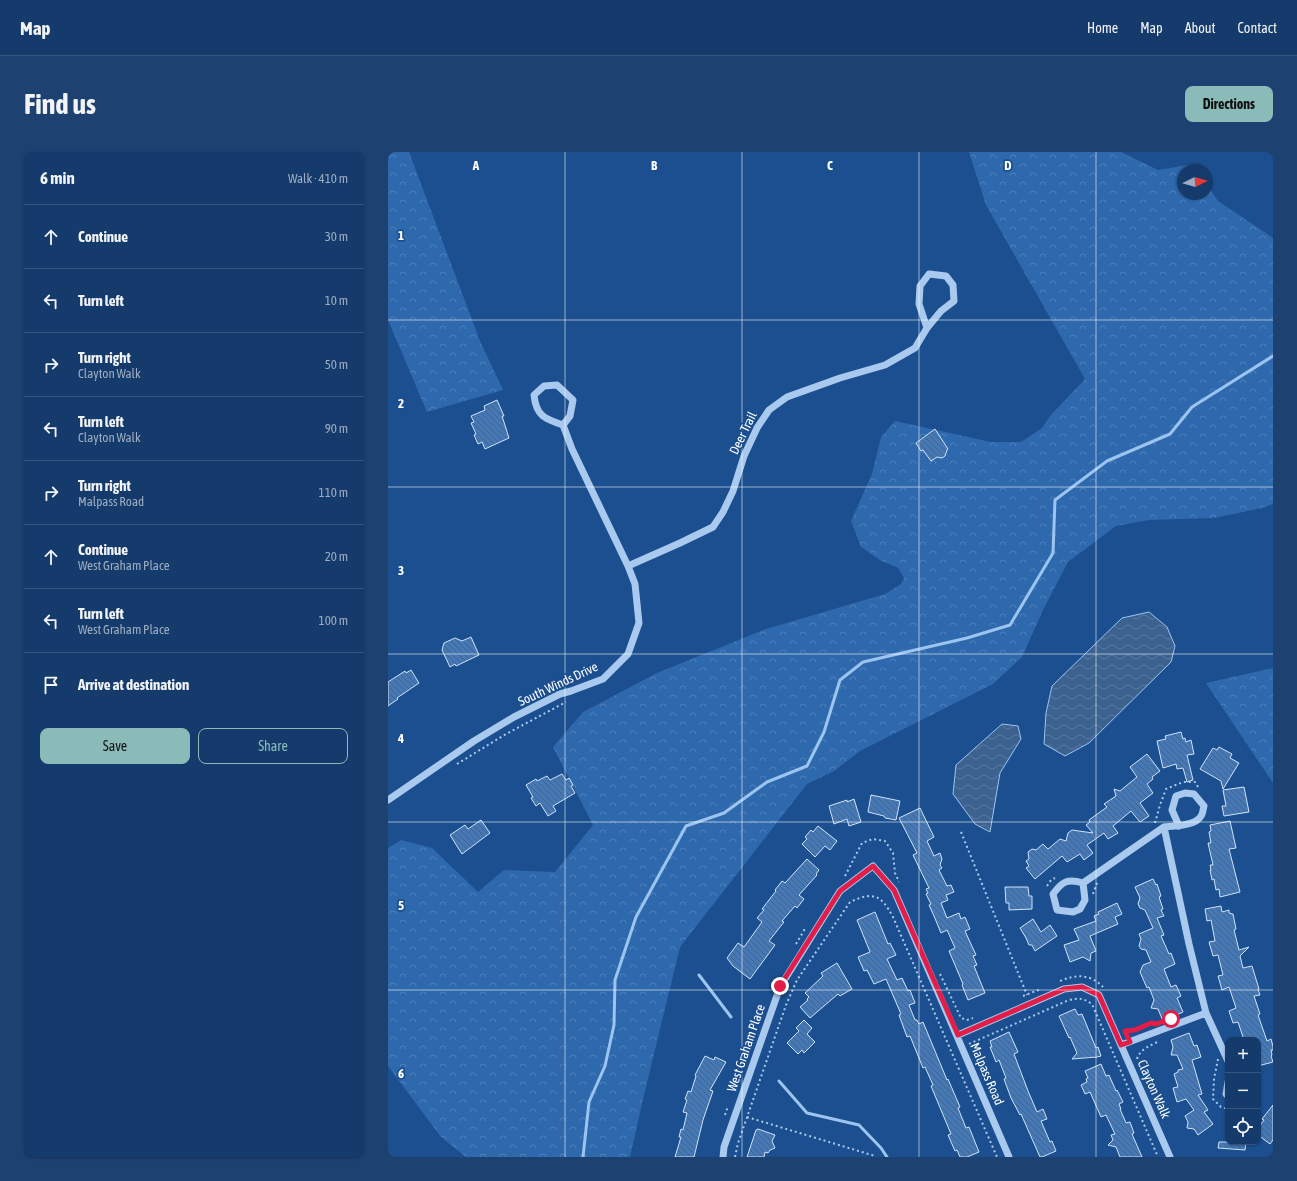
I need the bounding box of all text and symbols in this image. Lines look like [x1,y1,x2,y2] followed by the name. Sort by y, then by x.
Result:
[20,17,51,39] text: Map
[1087,20,1118,36] text: Home
[1140,20,1163,36] text: Map
[1185,20,1216,36] text: About
[1238,20,1277,36] text: Contact
[1185,86,1273,122] button: Directions
[24,88,96,120] text: Find us
[472,158,480,173] text: A
[651,158,658,173] text: B
[827,158,833,173] text: C
[1004,158,1012,173] text: D
[1177,164,1213,200] north arrow
[40,168,75,188] text: 6 min
[288,171,348,186] text: Walk · 410 m
[40,226,62,248] icon: ahead
[78,228,128,245] text: Continue
[398,228,404,243] text: 1
[325,229,348,244] text: 30 m
[40,290,62,312] icon: left
[78,292,124,309] text: Turn left
[325,293,348,308] text: 10 m
[78,349,131,366] text: Turn right
[40,354,62,376] icon: right
[325,357,348,372] text: 50 m
[78,366,141,381] text: Clayton Walk
[398,396,404,411] text: 2
[726,409,760,457] street label: Deer Trail
[78,413,124,430] text: Turn left
[40,418,62,440] icon: left
[325,421,348,436] text: 90 m
[78,430,141,445] text: Clayton Walk
[78,477,131,494] text: Turn right
[40,482,62,504] icon: right
[319,485,348,500] text: 110 m
[78,494,144,509] text: Malpass Road
[78,541,128,558] text: Continue
[40,546,62,568] icon: ahead
[325,549,348,564] text: 20 m
[78,558,170,573] text: West Graham Place
[398,563,404,578] text: 3
[78,605,124,622] text: Turn left
[40,610,62,632] icon: left
[319,613,348,628] text: 100 m
[78,622,170,637] text: West Graham Place
[516,659,600,709] street label: South Winds Drive
[40,674,62,696] icon: arrive
[78,676,189,693] text: Arrive at destination
[40,728,190,764] button: Save
[198,728,348,764] button: Share
[397,731,404,746] text: 4
[398,898,404,913] text: 5
[771,977,789,995] route end
[724,1002,768,1094] street label: West Graham Place
[1162,1010,1180,1028] route start
[1225,1037,1261,1145] map controls
[1225,1037,1261,1073] button: +
[967,1041,1007,1107] street label: Malpass Road
[1134,1057,1174,1121] street label: Clayton Walk
[398,1066,404,1081] text: 6
[1225,1073,1261,1109] button: −
[1225,1109,1261,1145] button: locate

